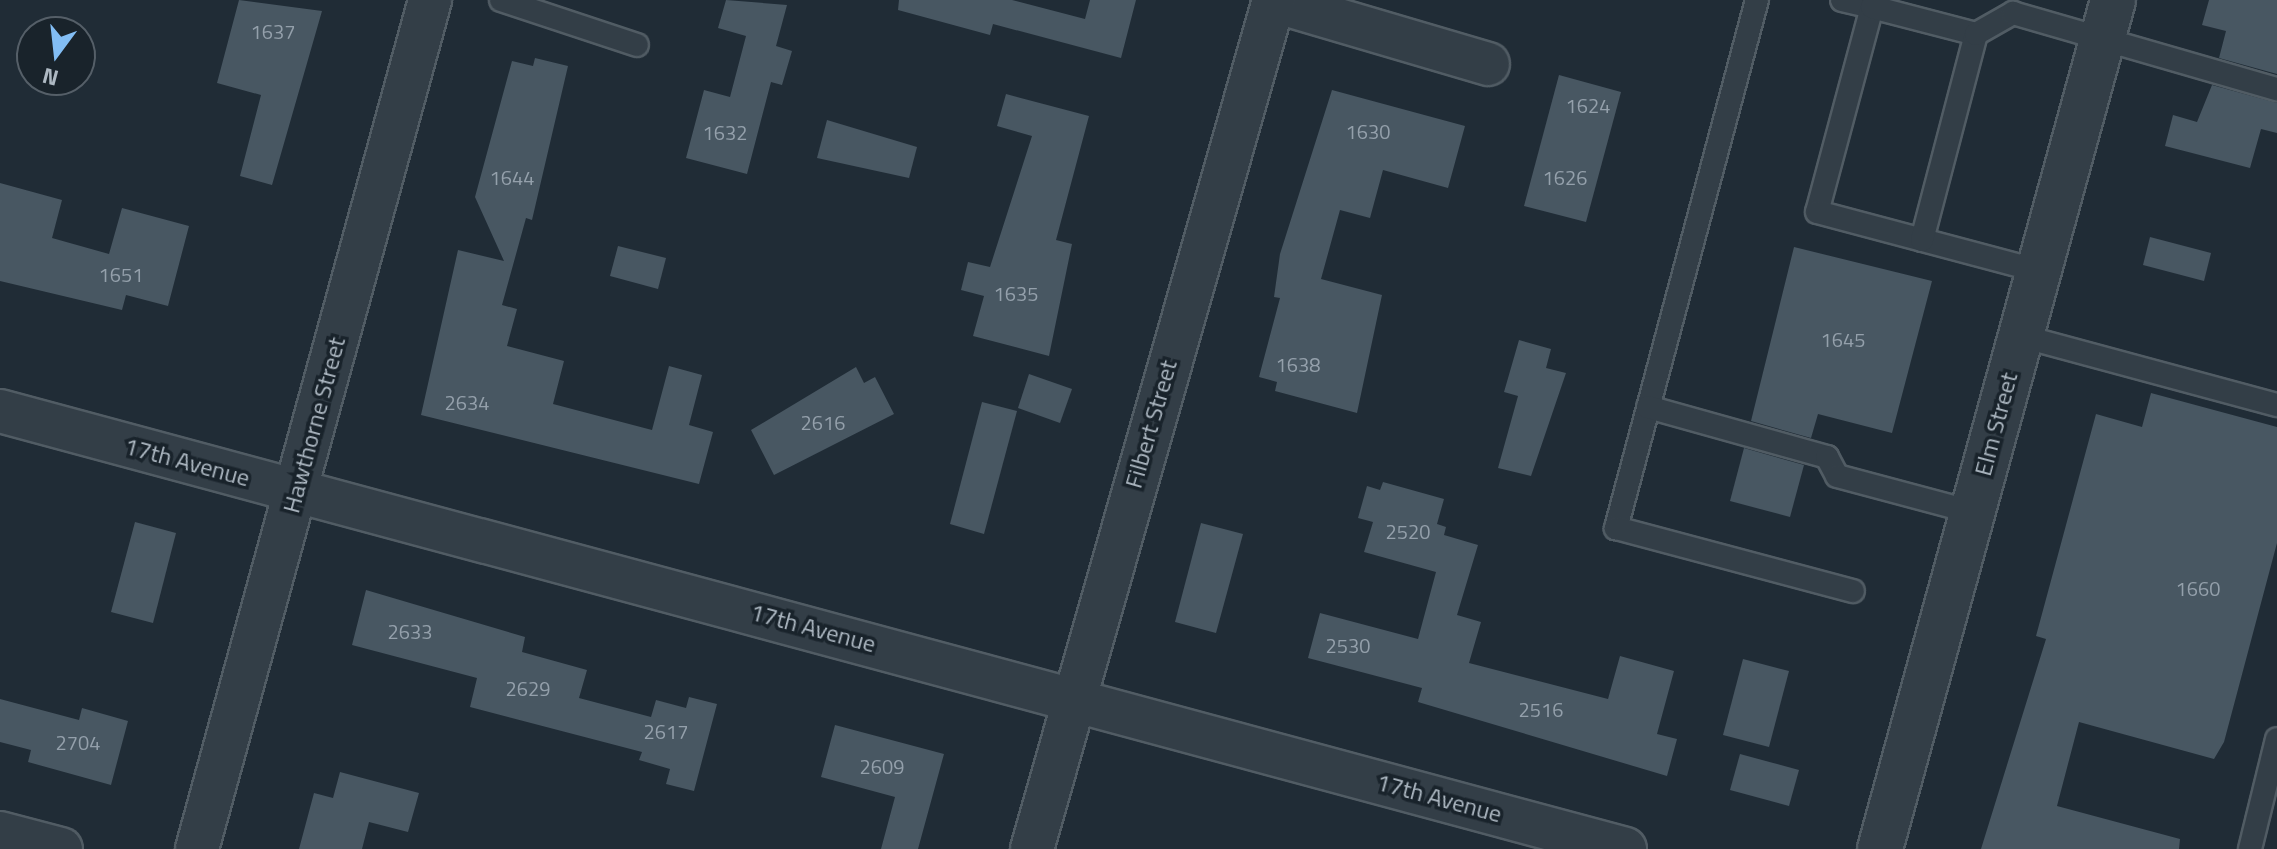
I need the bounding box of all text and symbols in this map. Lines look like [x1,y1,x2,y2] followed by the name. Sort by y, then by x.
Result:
[16,16,96,96] north arrow
[251,19,295,43] house number: 1637
[39,59,62,96] text: N
[1566,93,1610,117] house number: 1624
[1346,119,1390,143] house number: 1630
[703,120,747,144] house number: 1632
[490,165,534,189] house number: 1644
[1543,165,1587,189] house number: 1626
[99,262,143,286] house number: 1651
[994,281,1038,305] house number: 1635
[1821,327,1865,351] house number: 1645
[277,334,351,516] street label: Hawthorne Street
[1276,352,1320,376] house number: 1638
[1119,357,1183,491] street label: Filbert Street
[1968,369,2024,479] street label: Elm Street
[445,390,489,414] house number: 2634
[801,410,845,434] house number: 2616
[121,431,253,493] street label: 17th Avenue
[1386,519,1430,543] house number: 2520
[2176,576,2220,600] house number: 1660
[747,597,879,659] street label: 17th Avenue
[388,619,432,643] house number: 2633
[1326,633,1370,657] house number: 2530
[506,676,550,700] house number: 2629
[1519,697,1563,721] house number: 2516
[644,719,688,743] house number: 2617
[56,730,100,754] house number: 2704
[860,754,904,778] house number: 2609
[1373,767,1505,829] street label: 17th Avenue

